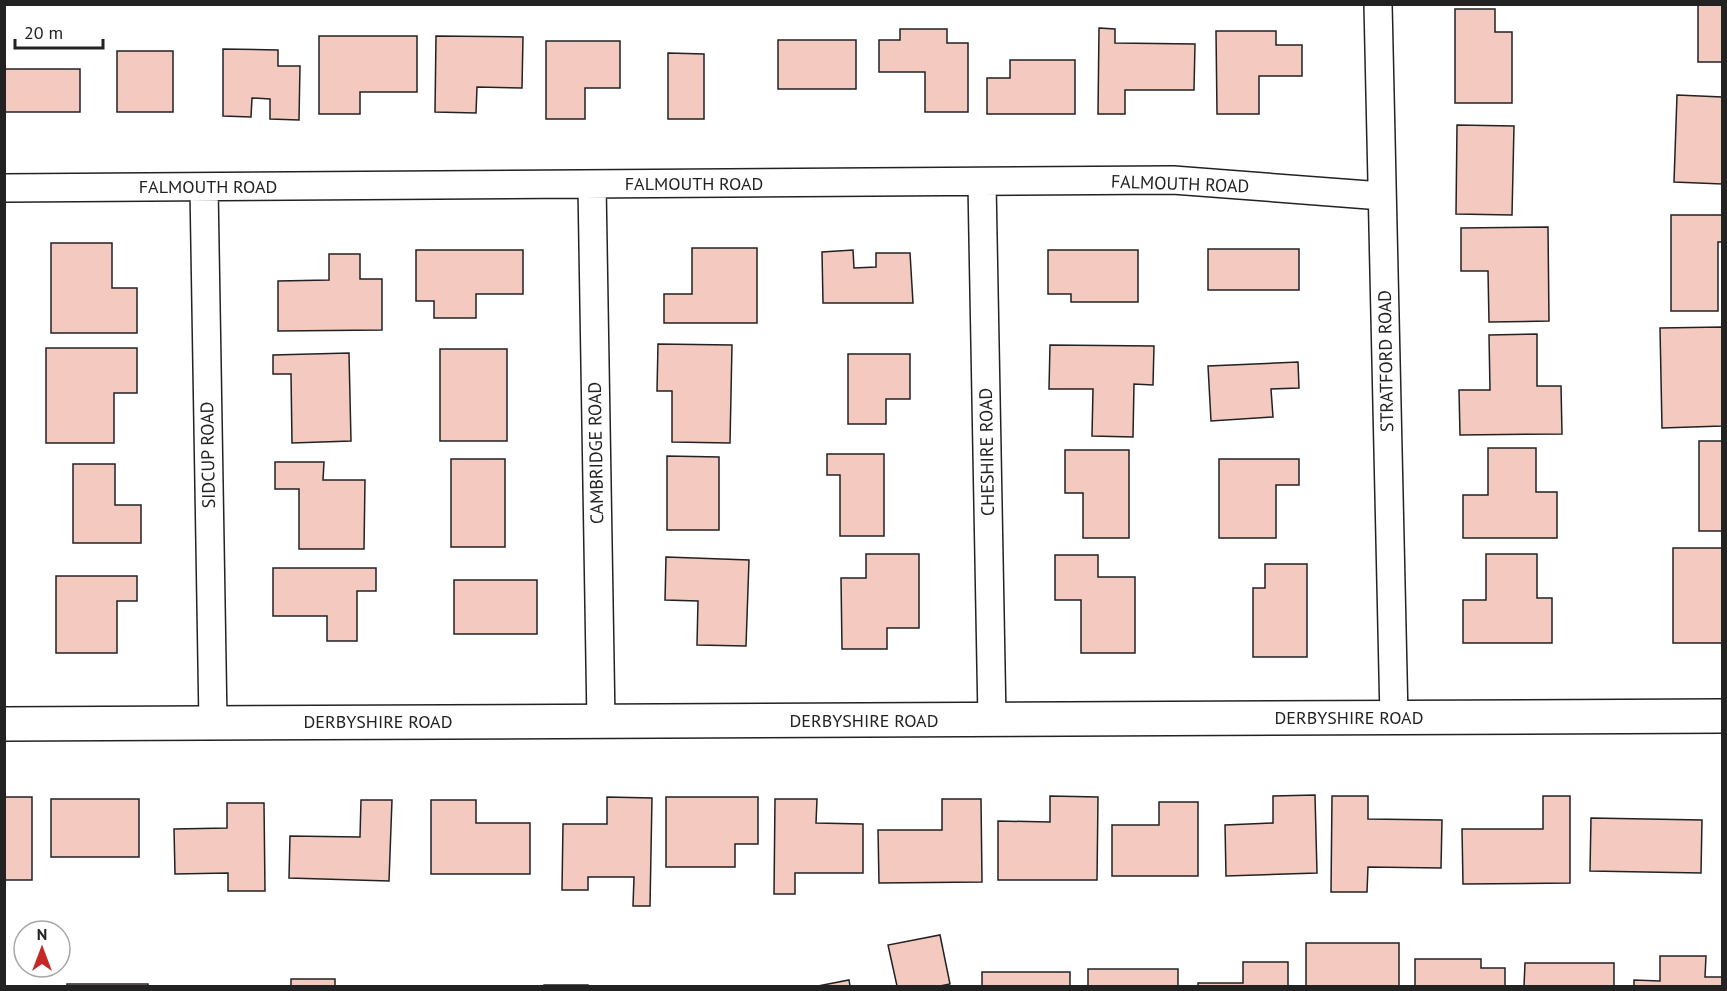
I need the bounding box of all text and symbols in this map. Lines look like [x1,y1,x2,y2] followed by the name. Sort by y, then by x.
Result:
[15,12,104,50] scale bar
[24,21,63,44] text: 20 m
[1110,170,1250,197] street label: FALMOUTH ROAD
[625,172,763,195] street label: FALMOUTH ROAD
[139,175,277,198] street label: FALMOUTH ROAD
[1373,290,1398,432] street label: STRATFORD ROAD
[583,382,608,524] street label: CAMBRIDGE ROAD
[974,388,999,516] street label: CHESHIRE ROAD
[195,401,220,509] street label: SIDCUP ROAD
[1275,706,1423,729] street label: DERBYSHIRE ROAD
[790,709,938,732] street label: DERBYSHIRE ROAD
[304,710,452,733] street label: DERBYSHIRE ROAD
[12,919,72,979] north arrow
[37,924,47,944] text: N

